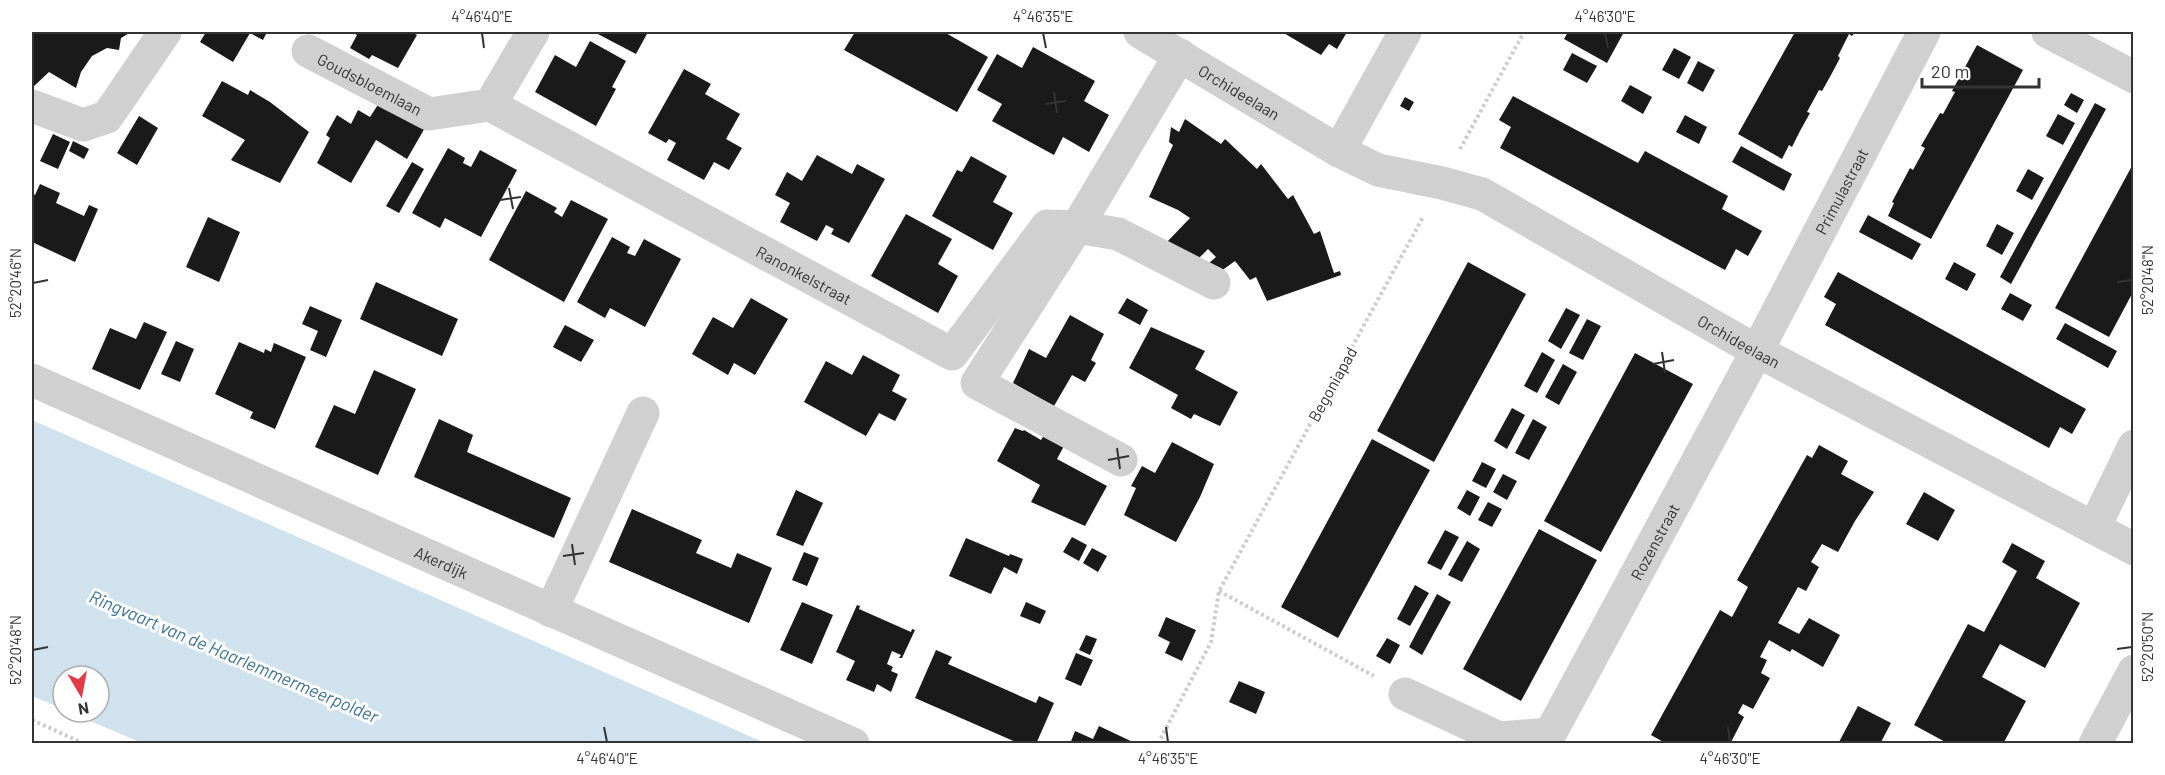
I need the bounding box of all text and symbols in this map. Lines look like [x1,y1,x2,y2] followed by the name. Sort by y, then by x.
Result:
[451,7,513,25] text: 4°46'40"E
[1013,7,1073,25] text: 4°46'35"E
[1574,7,1636,25] text: 4°46'30"E
[315,48,426,118] street label: Goudsbloemlaan
[1922,51,2039,89] scale bar
[1196,60,1284,123] street label: Orchideelaan
[1931,60,1969,82] text: 20 m
[1810,145,1871,237] street label: Primulastraat
[753,241,855,308] street label: Ranonkelstraat
[2138,245,2156,315] text: 52°20'48"N
[6,248,24,318] text: 52°20'46"N
[1695,310,1783,371] street label: Orchideelaan
[1304,343,1360,425] street label: Begoniapad
[1626,500,1683,583] street label: Rozenstraat
[412,541,471,582] street label: Akerdijk
[86,585,382,727] water label: Ringvaart van de Haarlemmermeerpolder
[2138,612,2156,682] text: 52°20'50"N
[6,615,24,685] text: 52°20'48"N
[51,664,111,724] north arrow
[77,699,91,720] text: N
[576,749,638,767] text: 4°46'40"E
[1138,749,1198,767] text: 4°46'35"E
[1699,749,1761,767] text: 4°46'30"E

